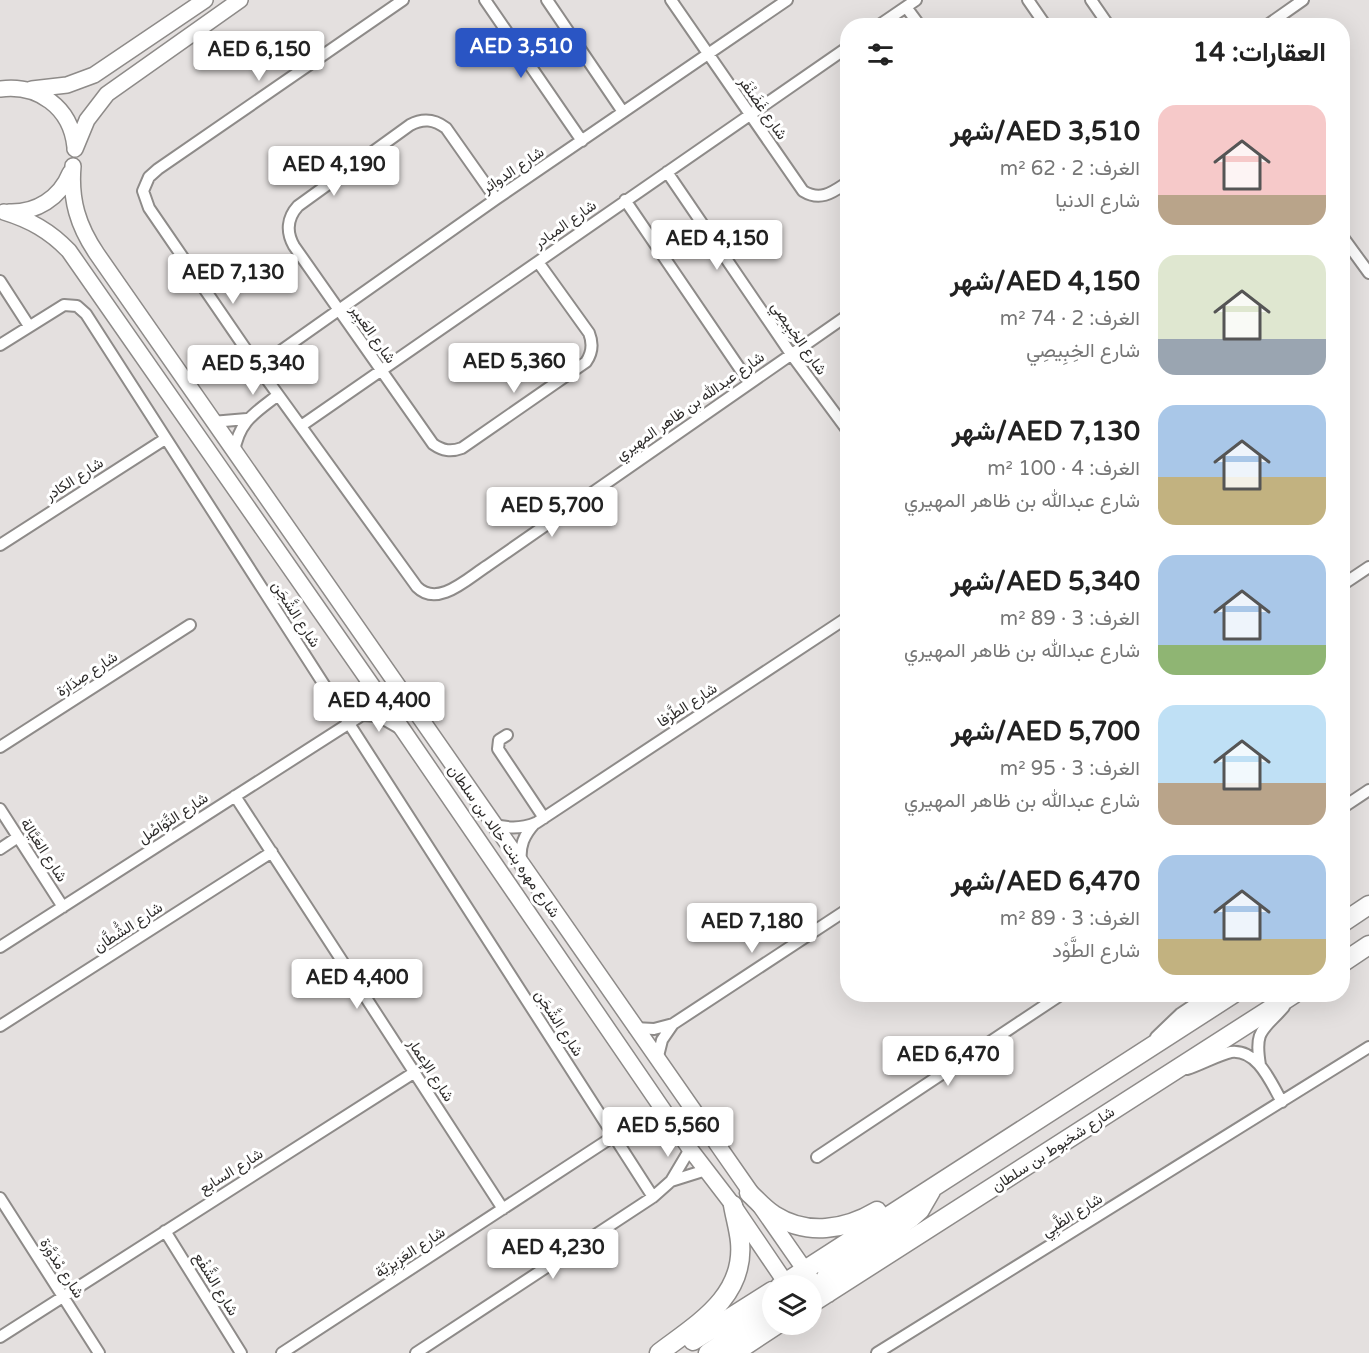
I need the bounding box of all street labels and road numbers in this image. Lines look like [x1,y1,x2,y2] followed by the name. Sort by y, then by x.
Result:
[732,72,791,144] street label: شارع غَضَنْفَر
[478,143,548,199] street label: شارع الدوائر
[530,196,601,254] street label: شارع المبادر
[764,298,831,381] street label: شارع الخِبِيصِي
[344,300,400,368] street label: شارع العَبِير
[612,348,770,467] street label: شارع عبدالله بن ظاهر المهيري
[41,453,108,507] street label: شارع الكادر
[266,577,325,652] street label: شارع الشَّجَن
[53,648,122,702] street label: شارع صِدَارَة
[653,677,721,733] street label: شارع الطَّرْفا
[443,761,564,922] street label: شارع مهره بنت خالد بن سلطان
[135,789,213,849] street label: شارع التَّوَاصُل
[15,815,71,886] street label: شارع العَيَّالة
[88,895,167,958] street label: شارع الشُّطَّان
[529,986,588,1061] street label: شارع الشَّجَن
[402,1034,458,1106] street label: شارع الإعمار
[988,1102,1119,1197] street label: شارع شخبوط بن سلطان
[196,1144,267,1199] street label: شارع السابع
[1037,1188,1108,1244] street label: شارع الظَّبِي
[372,1223,450,1283] street label: شارع العَزِيزِيَّة
[34,1235,88,1302] street label: شارع مْدَوَّرَة
[188,1248,244,1320] street label: شارع الشَّفْع

